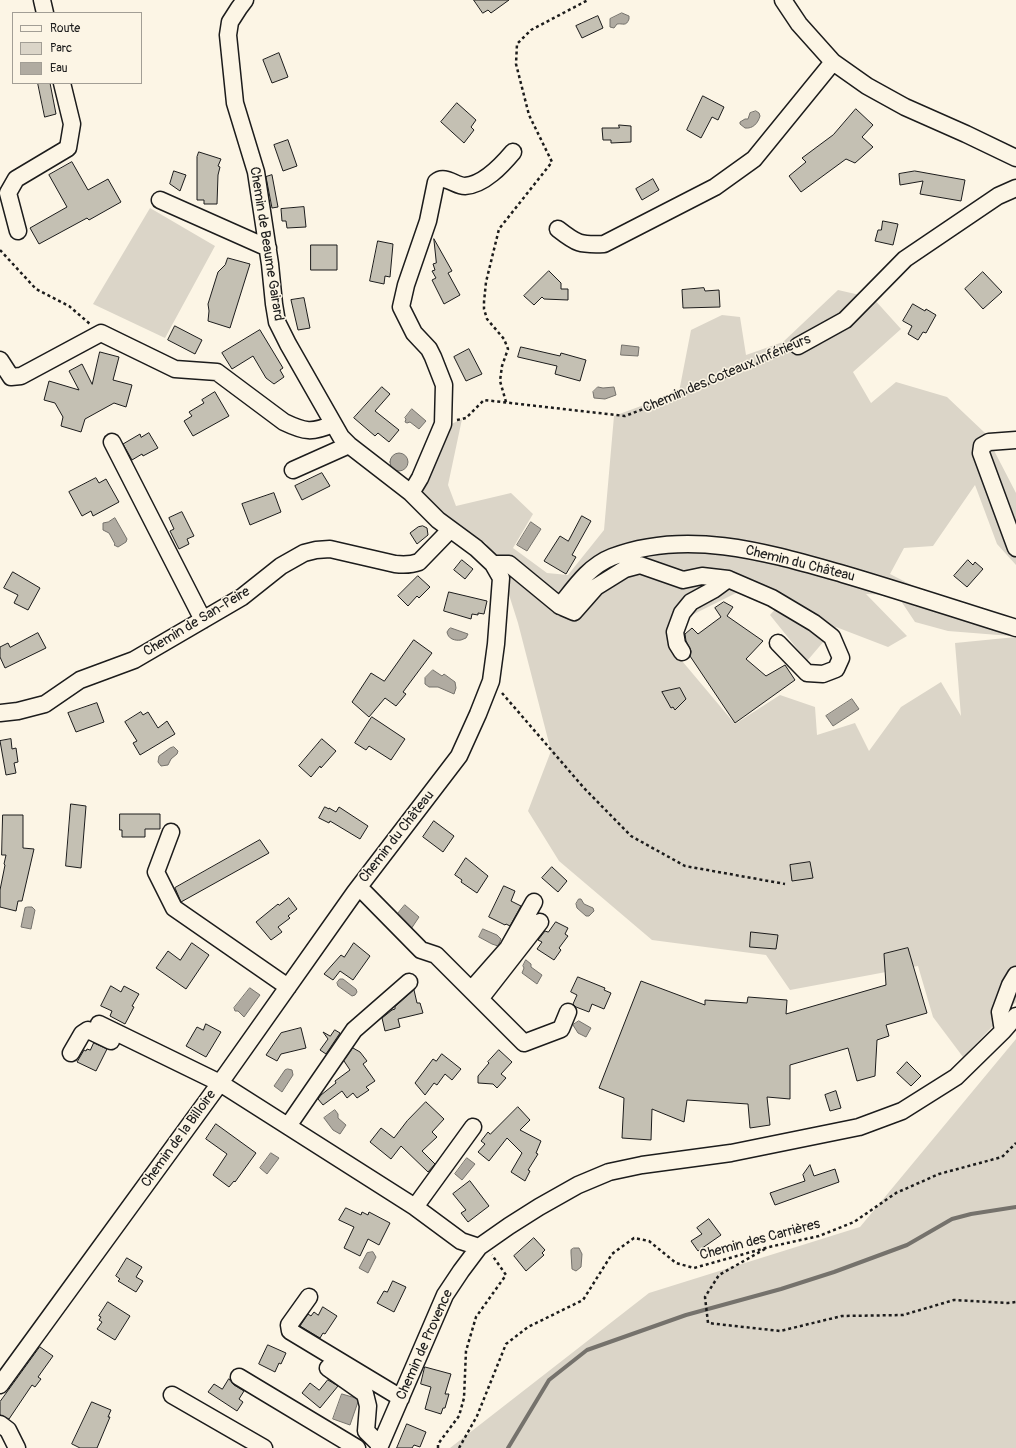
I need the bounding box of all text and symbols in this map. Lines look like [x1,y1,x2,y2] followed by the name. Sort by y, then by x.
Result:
[12,12,142,84] legend
[50,21,80,36] text: Route
[50,41,72,56] text: Parc
[50,61,68,76] text: Eau
[245,166,287,322] street label: Chemin de Beaume Gairard
[641,331,813,417] street label: Chemin des Coteaux Inférieurs
[744,542,856,586] street label: Chemin du Château
[141,584,253,660] street label: Chemin de San-Peire
[356,788,438,886] street label: Chemin du Château
[138,1087,220,1191] street label: Chemin de la Billoire
[698,1216,822,1264] street label: Chemin des Carrières
[393,1287,457,1403] street label: Chemin de Provence

